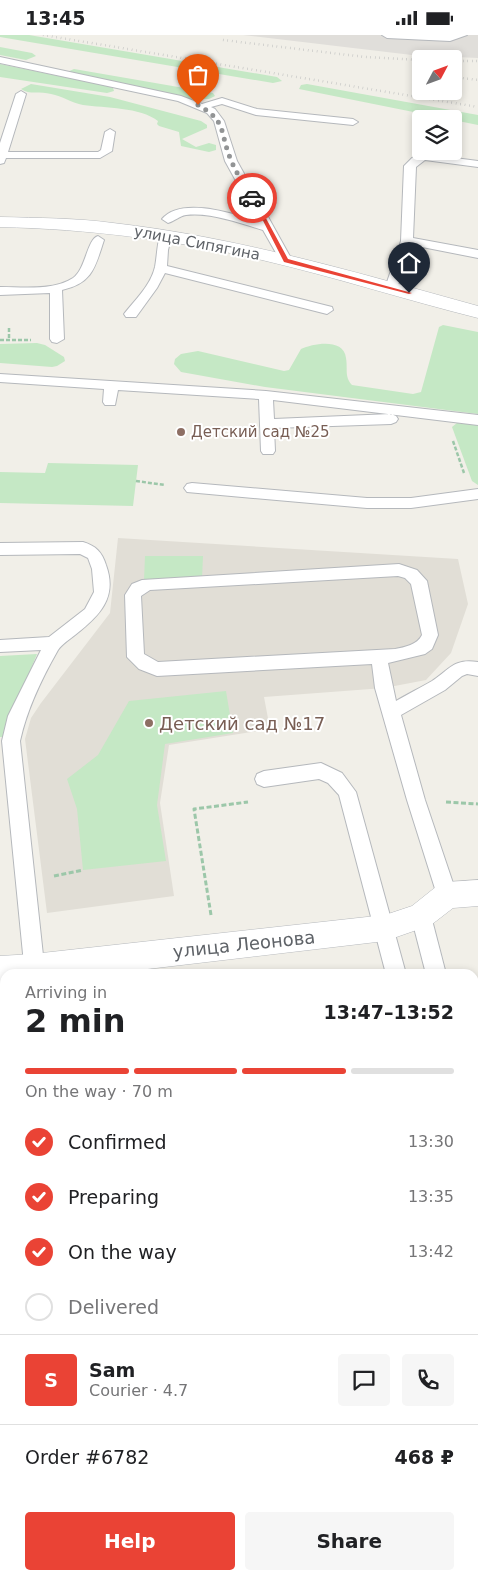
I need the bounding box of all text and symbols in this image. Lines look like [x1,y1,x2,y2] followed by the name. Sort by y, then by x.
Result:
[25,7,85,29] text: 13:45
[412,50,462,100] north arrow
[412,50,462,160] map controls
[177,54,219,105] pin
[184,61,212,89] icon: bag
[412,110,462,160] button: layers
[227,173,277,223] courier
[238,184,266,212] icon: car
[132,222,262,264] street label: улица Сипягина
[388,242,430,293] pin
[395,249,423,277] icon: home
[191,423,330,441] place label: Детский сад №25
[175,426,187,438] marker: Детский сад №25
[159,713,325,734] place label: Детский сад №17
[143,717,155,729] marker: Детский сад №17
[172,926,316,962] street label: улица Леонова
[25,983,107,1002] text: Arriving in
[324,1001,454,1023] text: 13:47–13:52
[25,1002,126,1040] text: 2 min
[25,1082,173,1101] text: On the way · 70 m
[25,1128,53,1156] icon: check
[68,1131,167,1153] text: Confirmed
[408,1132,454,1151] text: 13:30
[25,1183,53,1211] icon: check
[68,1186,159,1208] text: Preparing
[408,1187,454,1206] text: 13:35
[25,1238,53,1266] icon: check
[68,1241,177,1263] text: On the way
[408,1242,454,1261] text: 13:42
[68,1296,159,1318] text: Delivered
[338,1354,390,1406] button: chat
[402,1354,454,1406] button: phone
[89,1359,135,1381] text: Sam
[44,1369,58,1391] text: S
[89,1381,188,1400] text: Courier · 4.7
[25,1446,149,1468] text: Order #6782
[395,1446,454,1468] text: 468 ₽
[25,1512,235,1570] button: Help
[245,1512,454,1570] button: Share

